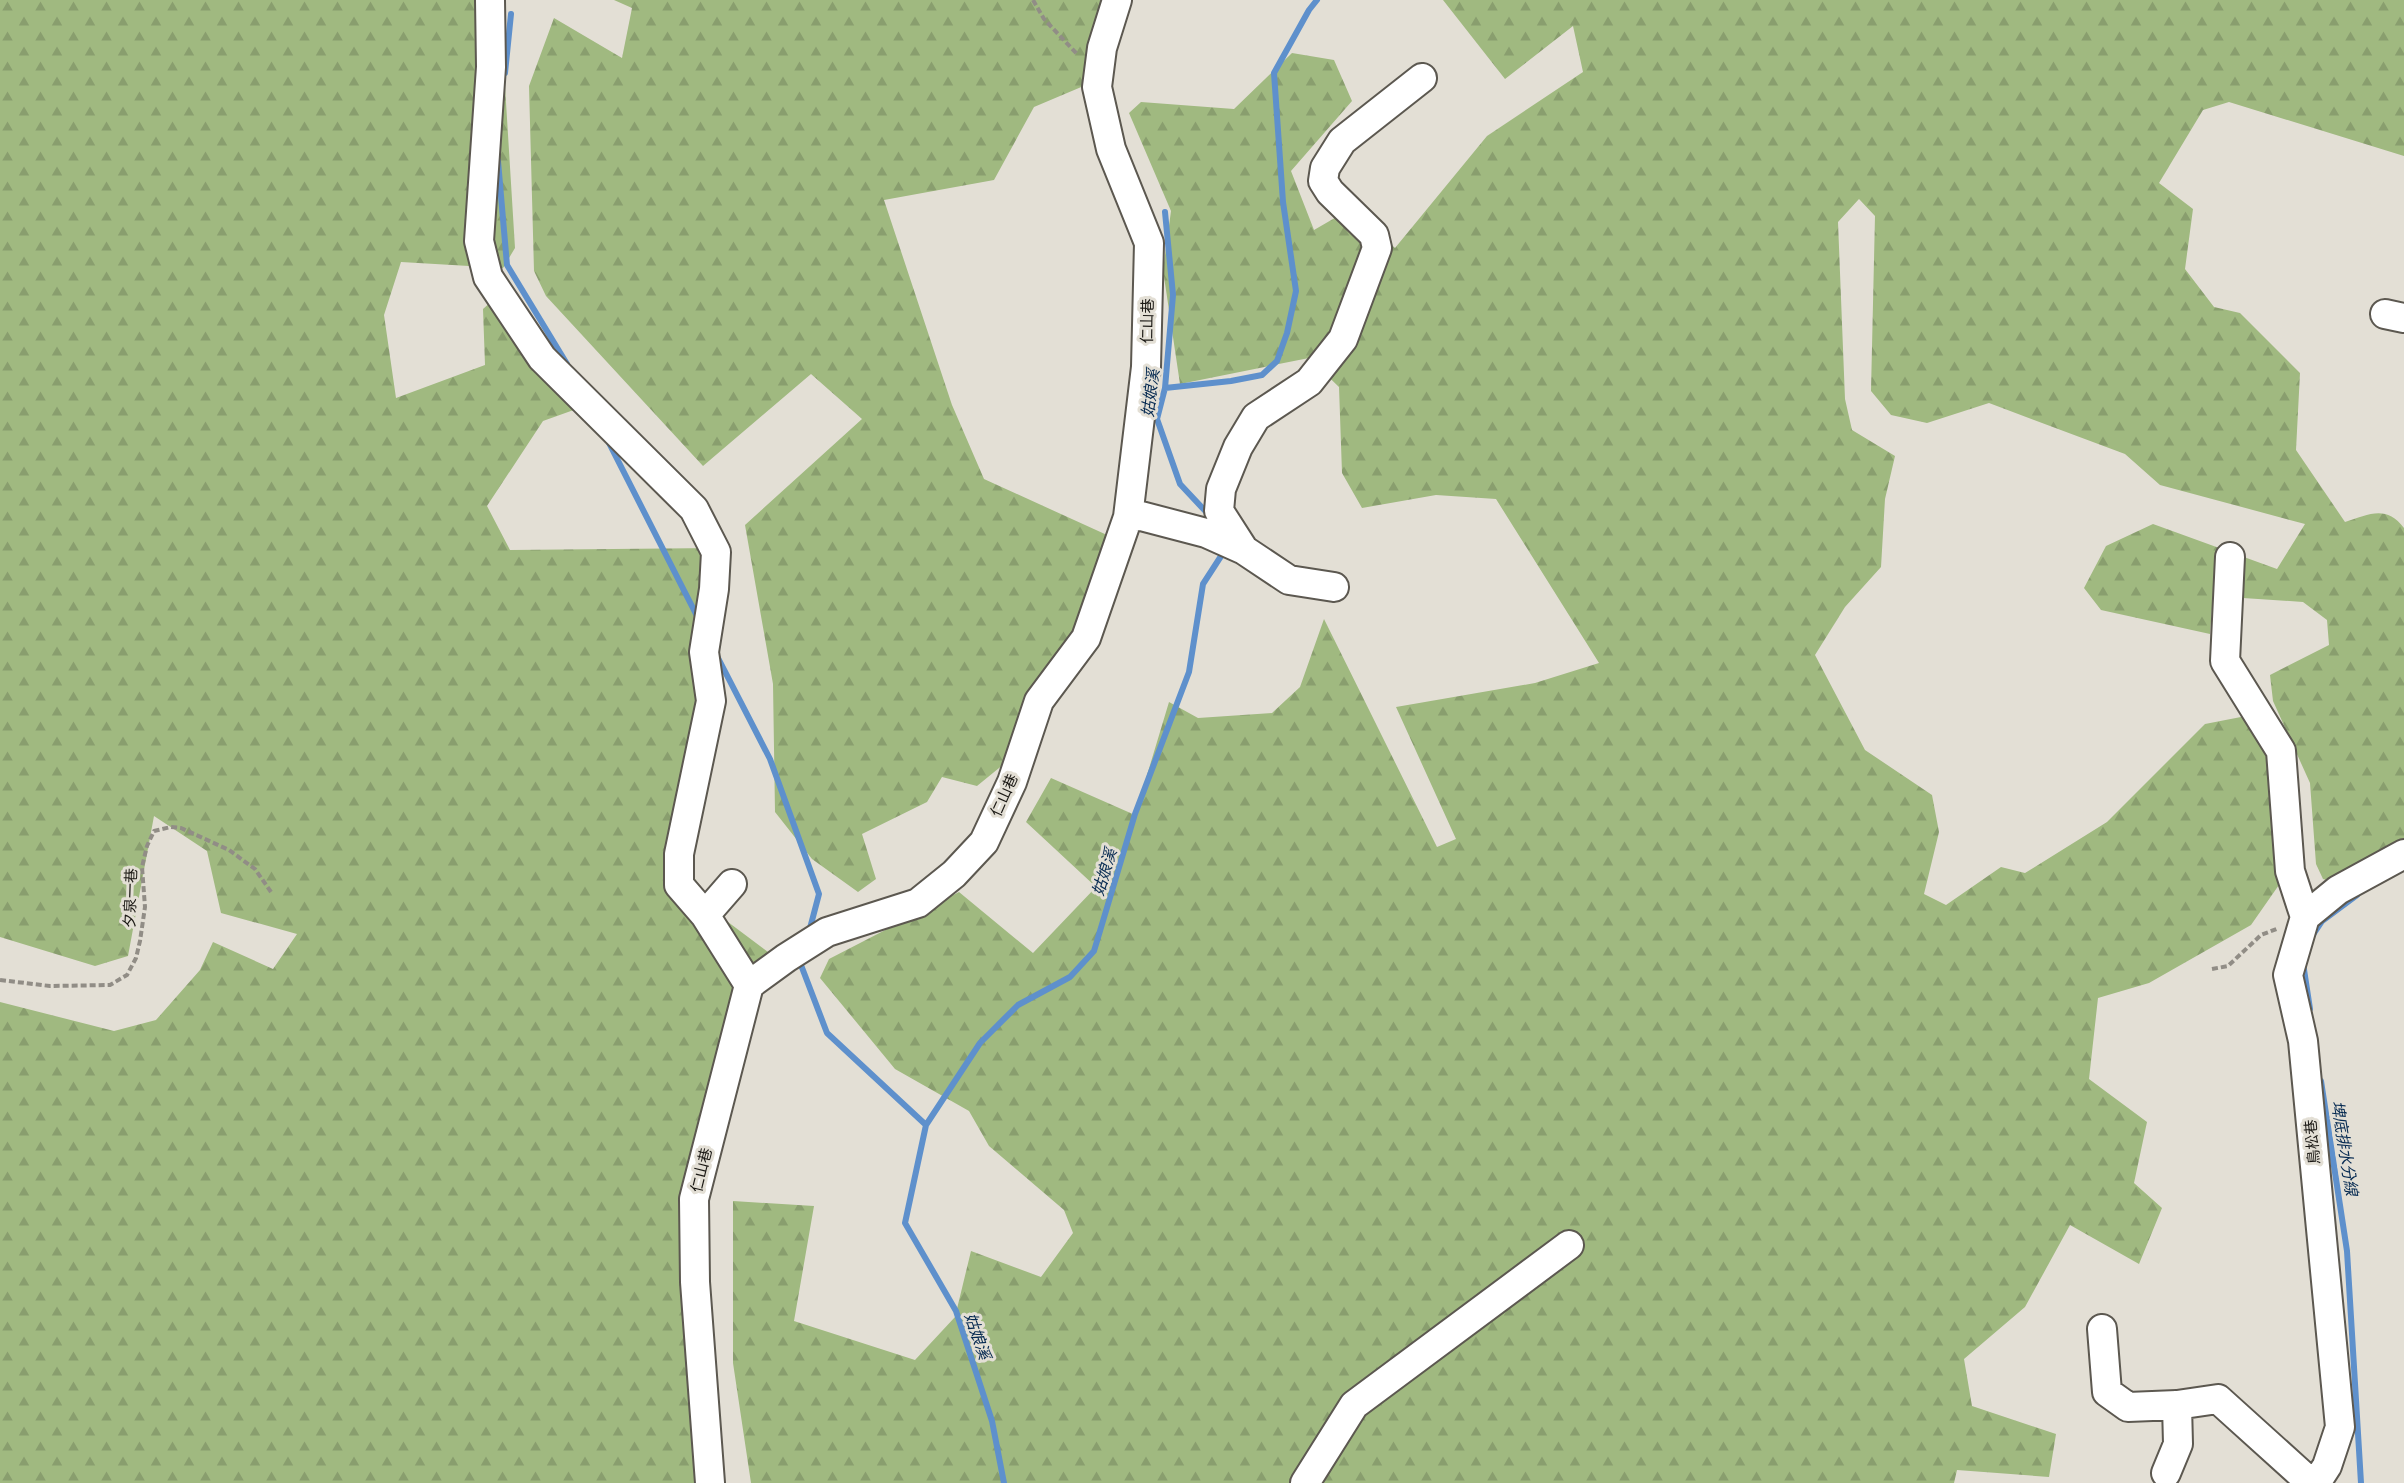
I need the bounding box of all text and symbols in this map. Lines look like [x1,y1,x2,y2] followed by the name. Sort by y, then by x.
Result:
[1137,298,1157,344] street label: 仁山巷
[1137,366,1163,418] water label: 姑娘溪
[986,771,1022,819] street label: 仁山巷
[1087,844,1121,898] water label: 姑娘溪
[119,868,141,928] street label: 夕泉一巷
[2328,1099,2363,1199] water label: 埤底排水分線
[2301,1119,2323,1165] street label: 鳥松巷
[686,1146,716,1194] street label: 仁山巷
[961,1310,996,1364] water label: 姑娘溪

